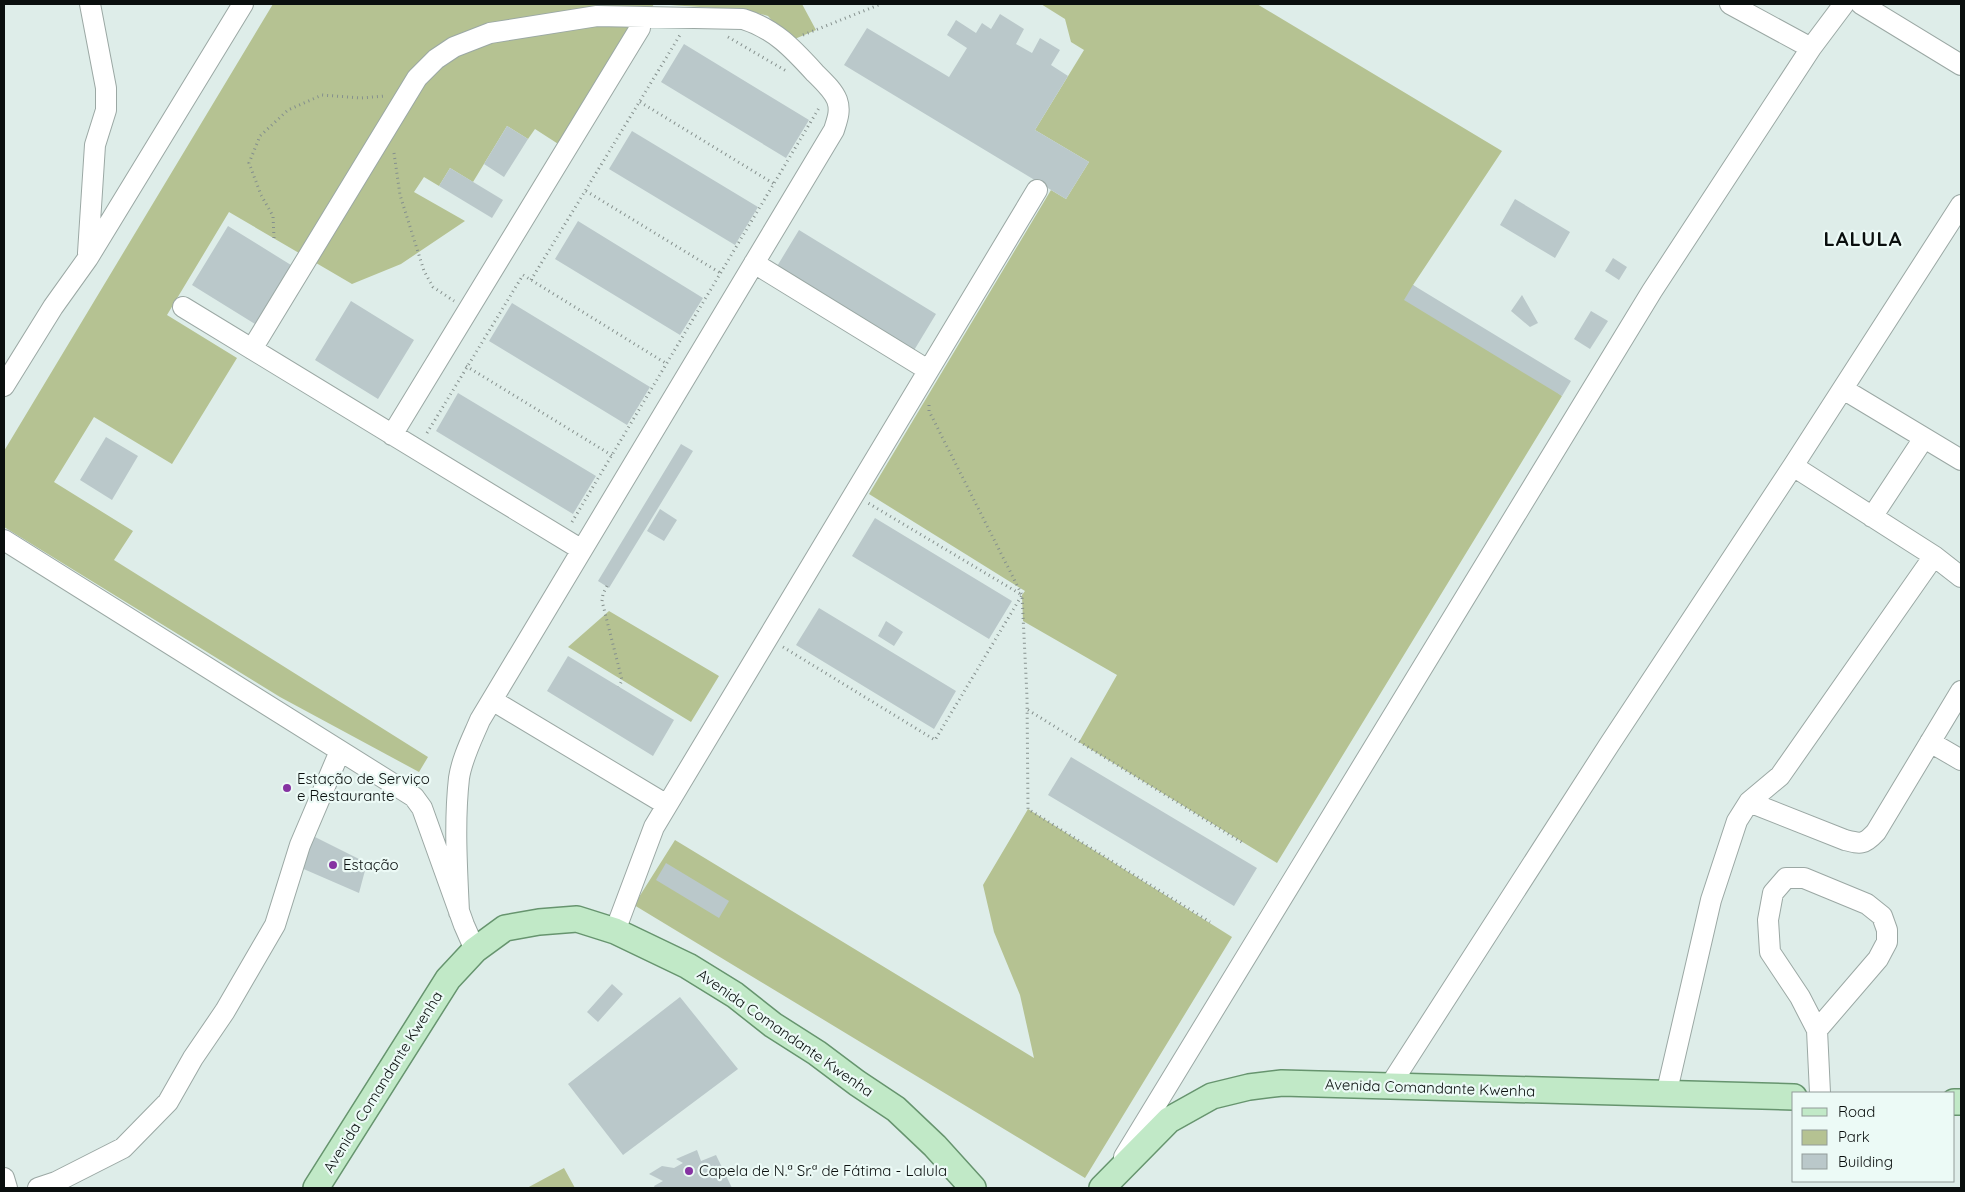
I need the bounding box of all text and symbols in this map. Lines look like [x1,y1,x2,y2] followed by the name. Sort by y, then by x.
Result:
[1824,226,1902,251] district label: LALULA
[297,769,430,805] place label: Estação de Serviço e Restaurante
[281,782,293,794] marker: Estação de Serviço e Restaurante
[343,855,399,874] place label: Estação
[327,859,339,871] marker: Estação
[694,964,877,1101] street label: Avenida Comandante Kwenha
[319,987,446,1176] street label: Avenida Comandante Kwenha
[1325,1074,1536,1101] street label: Avenida Comandante Kwenha
[1792,1092,1955,1182] legend
[1838,1102,1875,1121] text: Road
[1838,1127,1870,1146] text: Park
[1838,1152,1893,1171] text: Building
[699,1161,947,1180] place label: Capela de N.ª Sr.ª de Fátima - Lalula
[683,1165,695,1177] marker: Capela de N.ª Sr.ª de Fátima - Lalula

